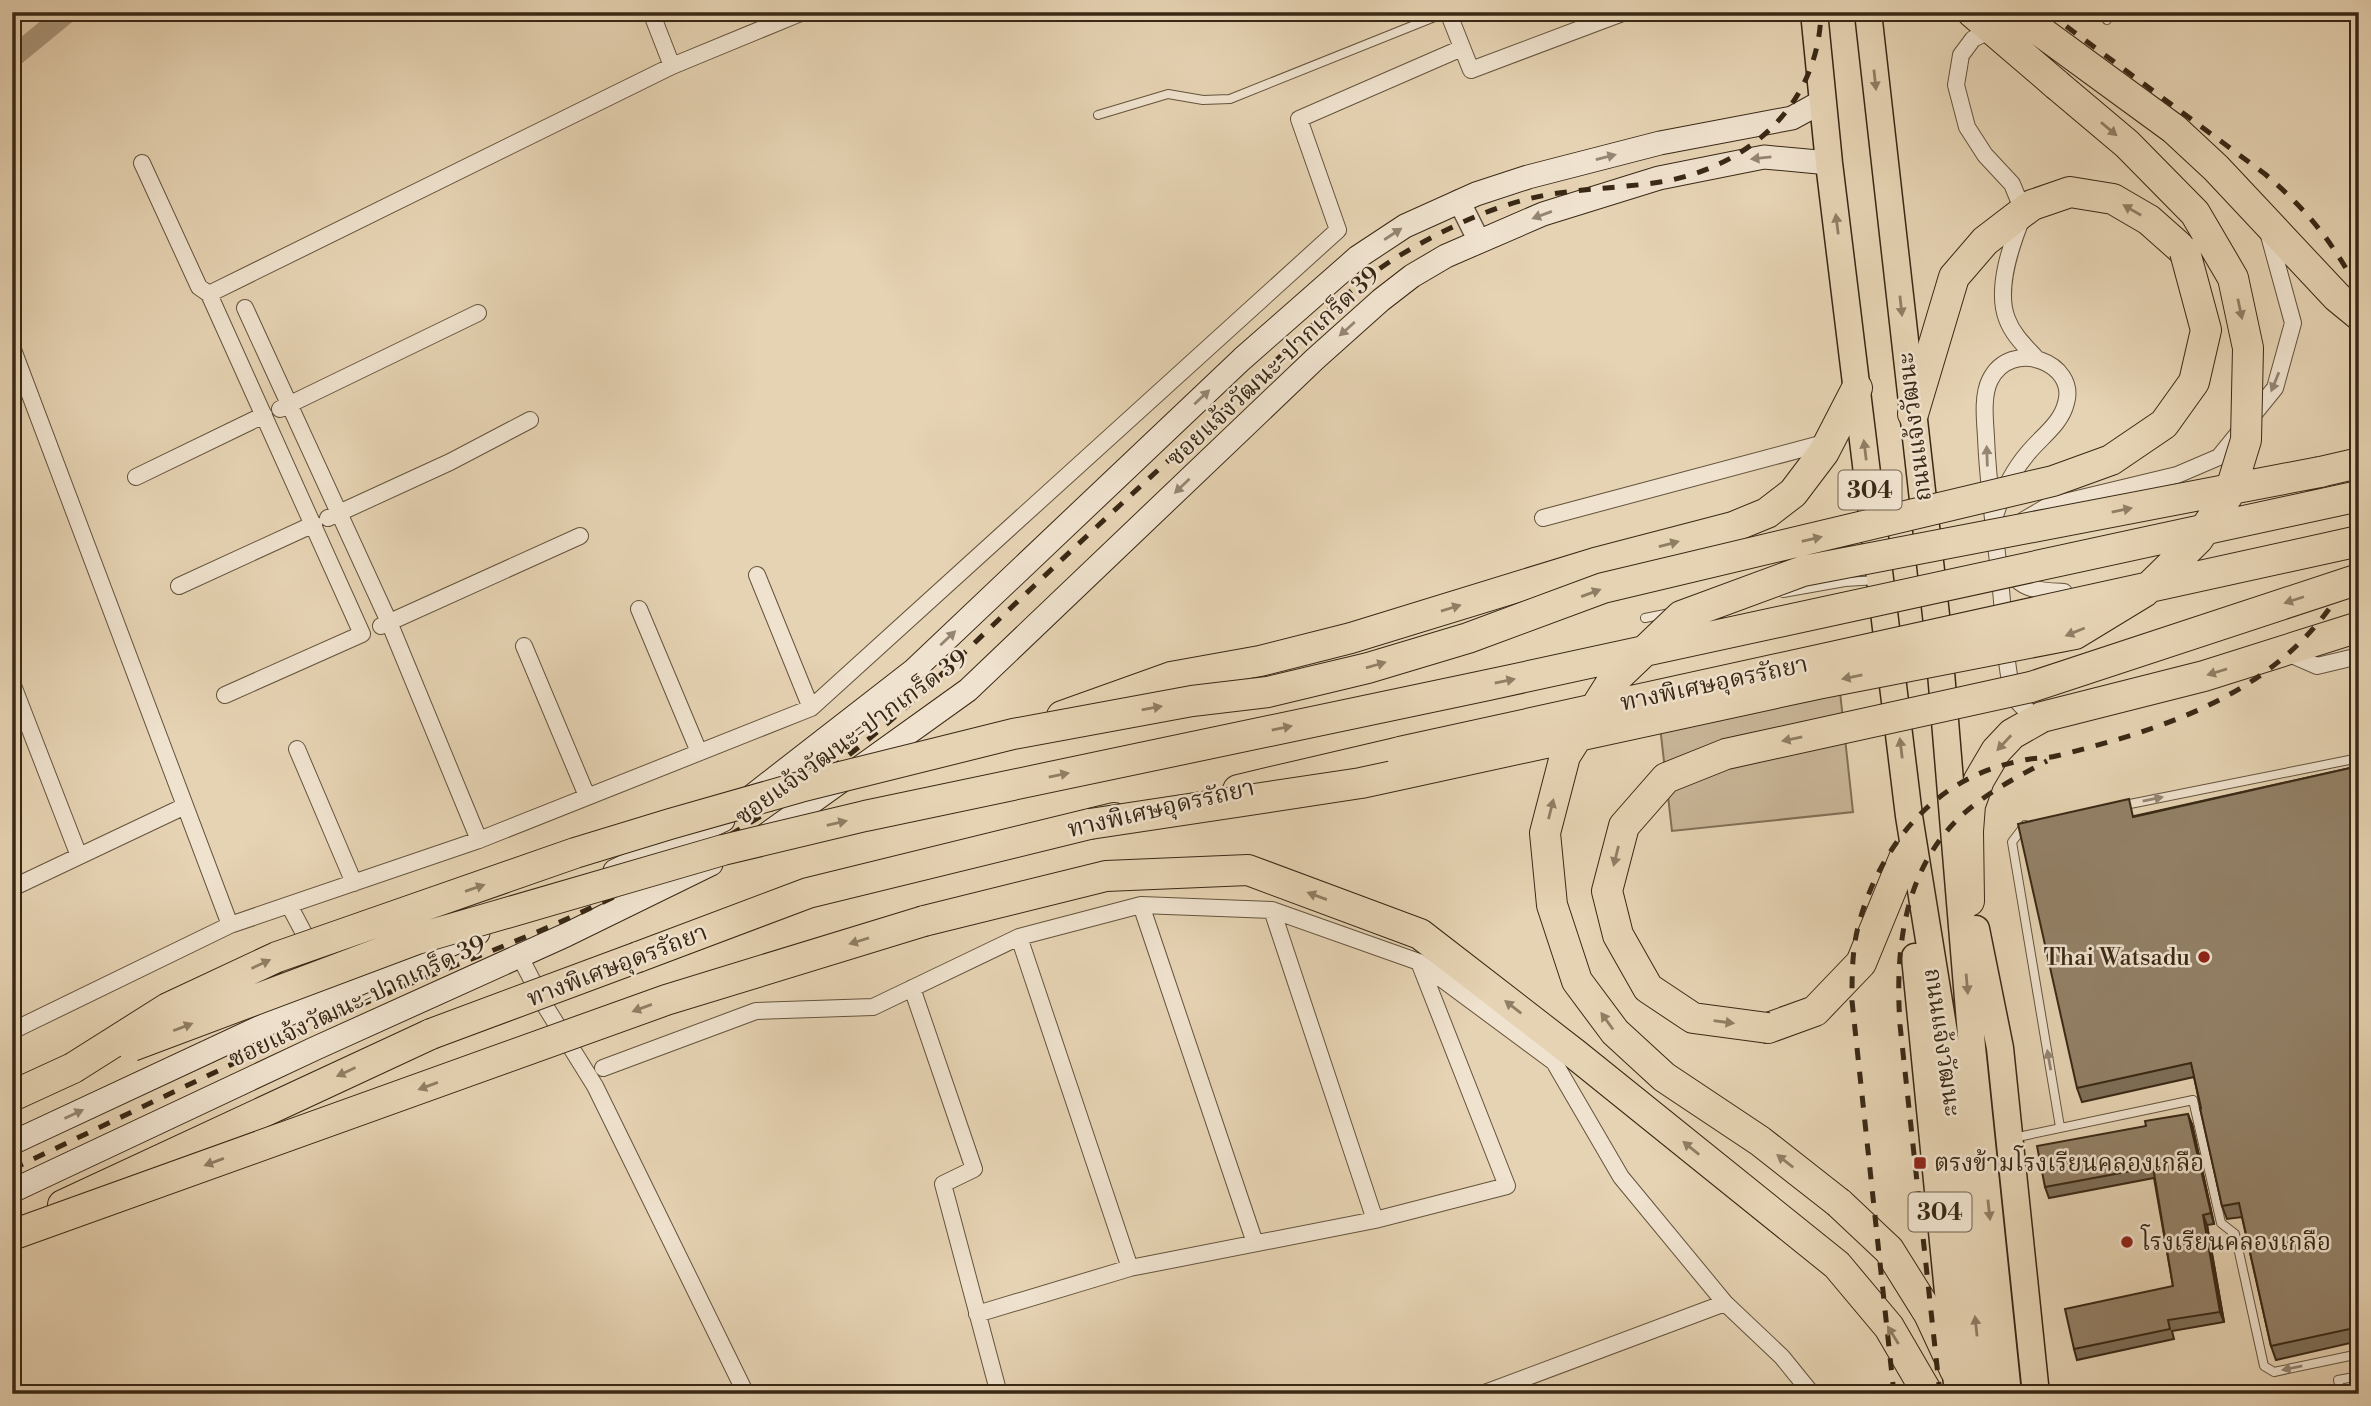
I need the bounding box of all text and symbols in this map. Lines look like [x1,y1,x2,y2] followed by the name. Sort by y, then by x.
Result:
[1870,69,1881,91] one-way arrow
[2101,121,2118,136] one-way arrow
[1595,151,1617,162] one-way arrow
[1750,153,1772,164] one-way arrow
[2122,204,2141,216] one-way arrow
[1531,210,1552,221] one-way arrow
[1831,213,1842,235] one-way arrow
[1383,227,1403,240] one-way arrow
[1161,260,1386,473] street label: ซอยแจ้งวัฒนะ-ปากเกร็ด 39
[1895,295,1906,317] one-way arrow
[2235,298,2246,320] one-way arrow
[1339,321,1356,337] one-way arrow
[1891,351,1939,503] street label: ถนนแจ้งวัฒนะ
[2269,372,2280,393] one-way arrow
[1193,390,1210,406] one-way arrow
[1859,438,1870,460] one-way arrow
[1981,444,1992,466] one-way arrow
[1839,470,1902,510] road number: 304
[1174,477,1191,493] one-way arrow
[2111,504,2133,515] one-way arrow
[1801,533,1823,544] one-way arrow
[1658,538,1680,549] one-way arrow
[1581,587,1602,598] one-way arrow
[2283,595,2304,606] one-way arrow
[1441,602,1462,612] one-way arrow
[2064,626,2085,637] one-way arrow
[939,631,956,647] one-way arrow
[730,643,974,832] street label: ซอยแจ้งวัฒนะ-ปากเกร็ด 39
[1618,649,1811,719] street label: ทางพิเศษอุดรรัถยา
[1365,660,1386,670] one-way arrow
[2207,667,2228,677] one-way arrow
[1841,672,1863,683] one-way arrow
[1494,676,1516,687] one-way arrow
[1142,703,1164,714] one-way arrow
[1271,722,1293,733] one-way arrow
[1781,734,1803,745] one-way arrow
[1996,734,2012,752] one-way arrow
[1895,737,1906,759] one-way arrow
[1048,769,1070,780] one-way arrow
[1065,773,1258,845] street label: ทางพิเศษอุดรรัถยา
[2142,793,2164,804] one-way arrow
[1546,797,1557,819] one-way arrow
[826,817,848,828] one-way arrow
[1610,845,1621,867] one-way arrow
[465,882,486,893] one-way arrow
[1307,891,1328,902] one-way arrow
[523,918,712,1014] street label: ทางพิเศษอุดรรัถยา
[224,929,491,1075] street label: ซอยแจ้งวัฒนะ-ปากเกร็ด 39
[848,936,869,946] one-way arrow
[2043,943,2190,973] place label: Thai Watsadu
[2196,949,2212,965] marker: Thai Watsadu
[251,959,271,970] one-way arrow
[1917,966,1967,1118] street label: ถนนแจ้งวัฒนะ
[1962,973,1973,995] one-way arrow
[1505,999,1523,1014] one-way arrow
[631,1003,652,1014] one-way arrow
[1600,1012,1614,1030] one-way arrow
[1713,1017,1735,1028] one-way arrow
[172,1022,193,1033] one-way arrow
[2043,1049,2054,1071] one-way arrow
[336,1067,357,1078] one-way arrow
[418,1081,439,1092] one-way arrow
[64,1109,84,1120] one-way arrow
[1683,1141,1701,1156] one-way arrow
[1934,1145,2204,1179] place label: ตรงข้ามโรงเรียนคลองเกลือ
[1776,1154,1794,1168] one-way arrow
[1912,1155,1928,1171] marker: ตรงข้ามโรงเรียนคลองเกลือ
[203,1157,224,1168] one-way arrow
[1909,1192,1972,1232] road number: 304
[1984,1199,1995,1221] one-way arrow
[2140,1224,2331,1258] place label: โรงเรียนคลองเกลือ
[2119,1234,2135,1250] marker: โรงเรียนคลองเกลือ
[1971,1315,1982,1337] one-way arrow
[1887,1325,1900,1345] one-way arrow
[2281,1363,2303,1374] one-way arrow

